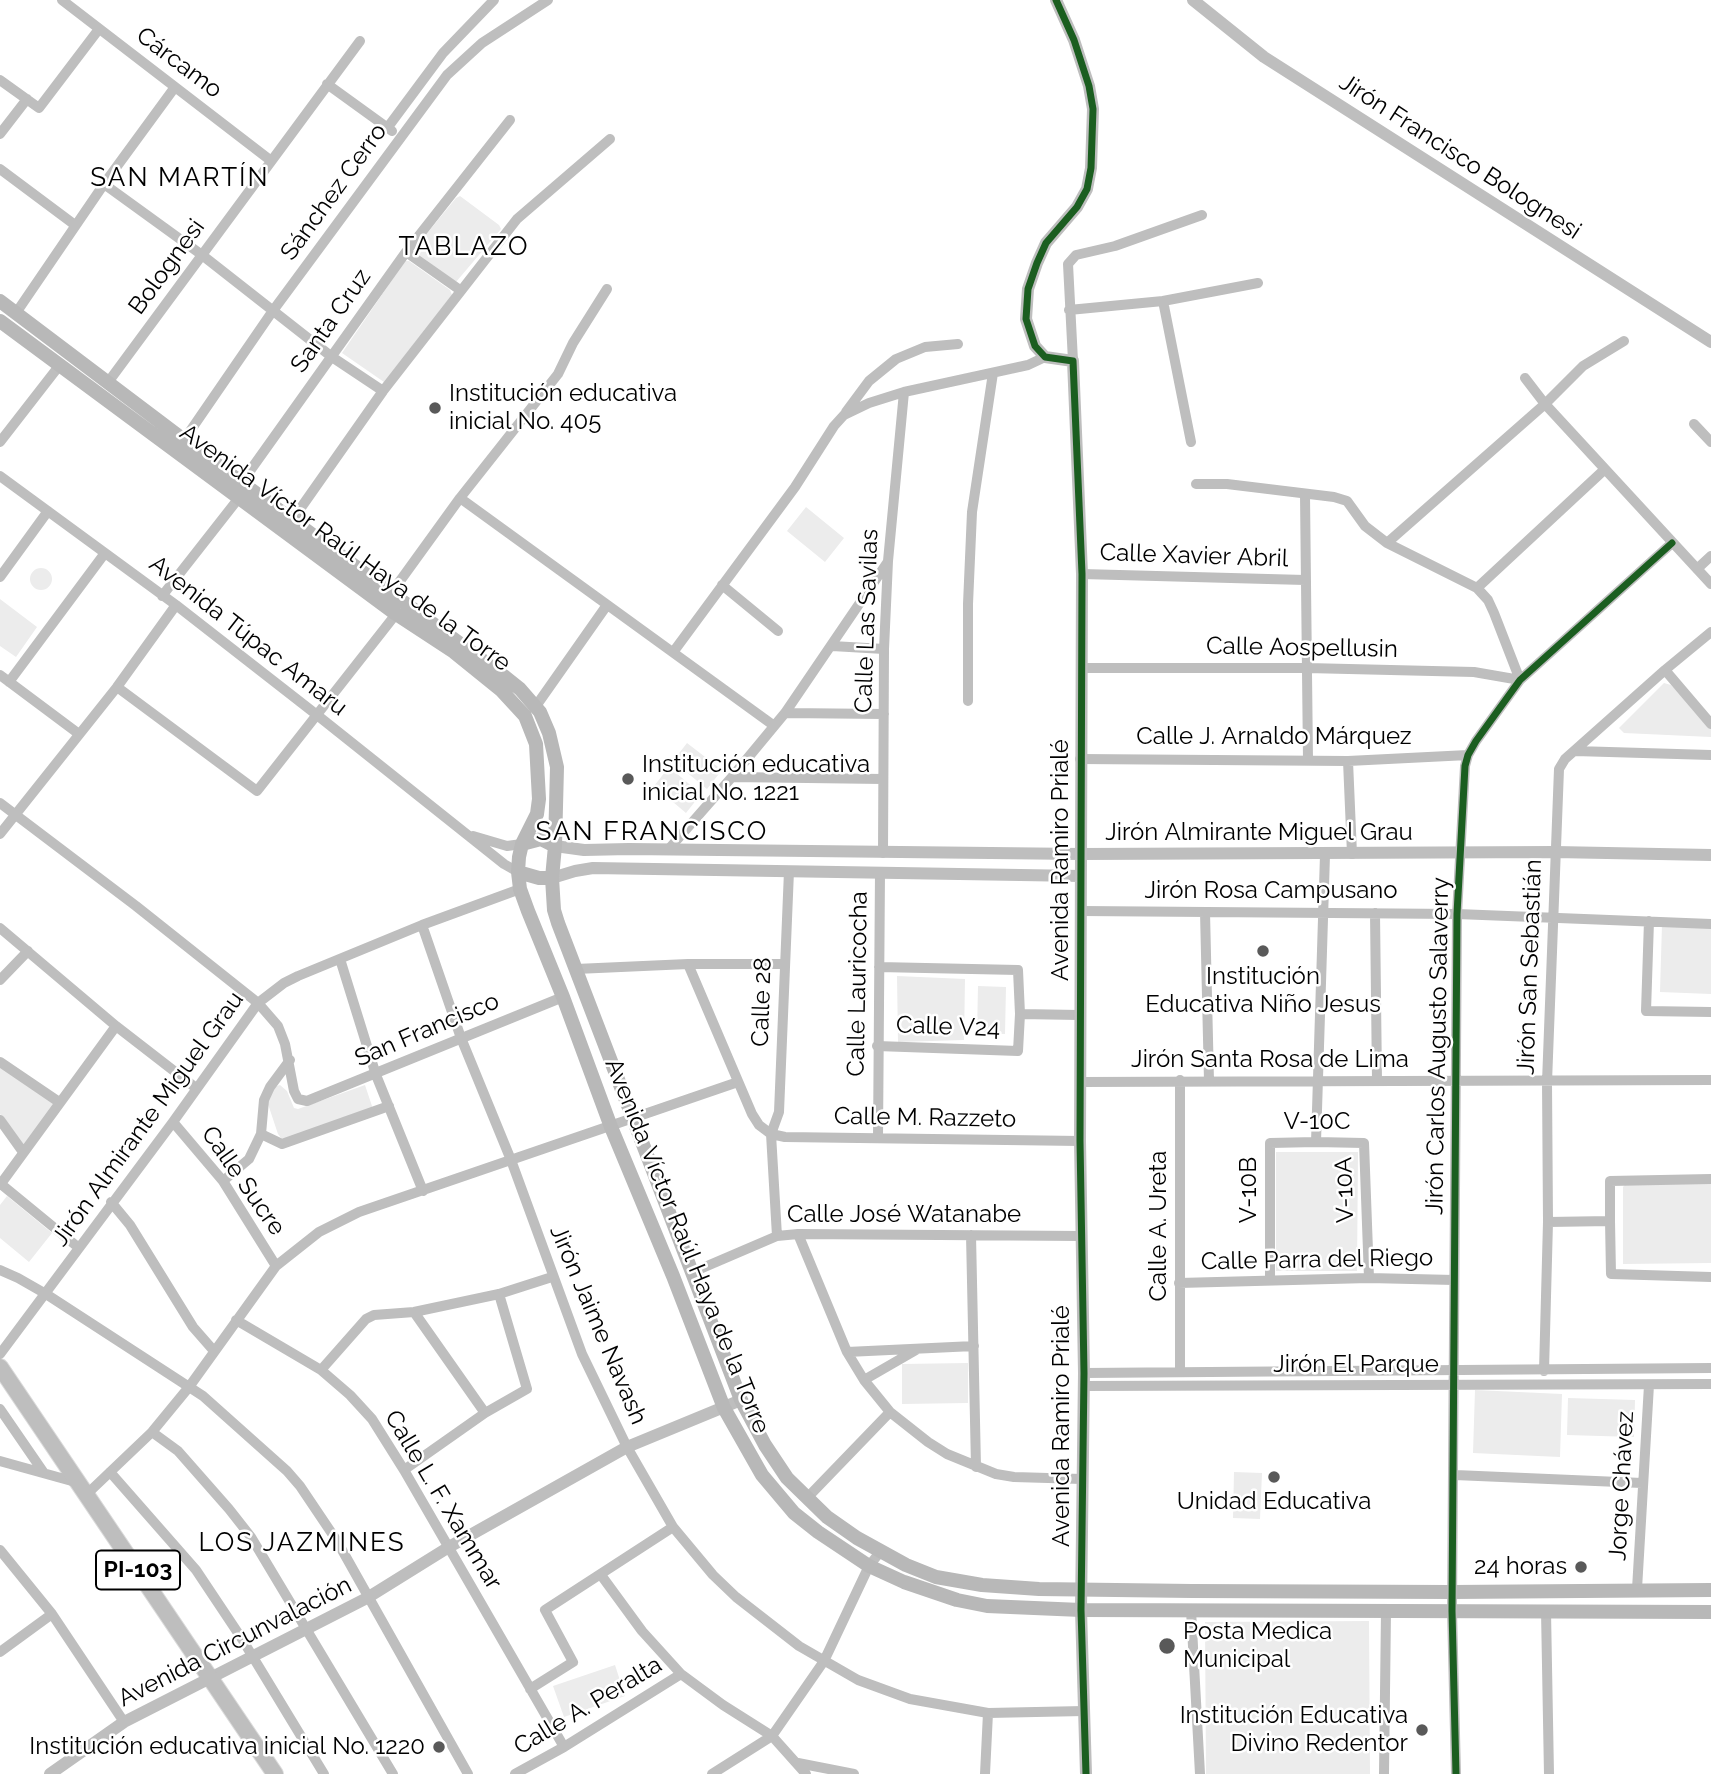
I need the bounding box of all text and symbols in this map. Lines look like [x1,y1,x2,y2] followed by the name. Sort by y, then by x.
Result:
[130,21,228,105] street label: Cárcamo
[1334,68,1586,246] street label: Jirón Francisco Bolognesi
[275,118,393,266] street label: Sánchez Cerro
[92,162,268,194] district label: SAN MARTÍN
[123,214,211,320] street label: Bolognesi
[399,231,529,263] district label: TABLAZO
[285,264,377,378] street label: Santa Cruz
[449,380,677,436] place label: Institución educativa inicial No. 405
[427,400,443,416] marker: Institución educativa inicial No. 405
[174,418,516,678] street label: Avenida Víctor Raúl Haya de la Torre
[849,529,885,713] street label: Calle Las Savilas
[1099,538,1289,574] street label: Calle Xavier Abril
[143,550,353,722] street label: Avenida Túpac Amaru
[1206,632,1398,664] street label: Calle Aospellusin
[1136,723,1412,751] street label: Calle J. Arnaldo Márquez
[1047,739,1075,981] street label: Avenida Ramiro Prialé
[642,751,870,807] place label: Institución educativa inicial No. 1221
[620,771,636,787] marker: Institución educativa inicial No. 1221
[537,816,767,848] district label: SAN FRANCISCO
[1105,819,1413,847] street label: Jirón Almirante Miguel Grau
[1512,859,1548,1075] street label: Jirón San Sebastián
[1144,877,1398,905] street label: Jirón Rosa Campusano
[1421,877,1455,1215] street label: Jirón Carlos Augusto Salaverry
[842,891,874,1077] street label: Calle Lauricocha
[1255,943,1271,959] marker: Institución Educativa Niño Jesus
[746,957,778,1047] street label: Calle 28
[1145,963,1381,1019] place label: Institución Educativa Niño Jesus
[46,986,250,1252] street label: Jirón Almirante Miguel Grau
[351,987,503,1073] street label: San Francisco
[895,1011,1001,1043] street label: Calle V24
[1131,1046,1409,1074] street label: Jirón Santa Rosa de Lima
[598,1054,776,1438] street label: Avenida Víctor Raúl Haya de la Torre
[834,1102,1016,1134] street label: Calle M. Razzeto
[1284,1108,1350,1136] street label: V-10C
[195,1121,291,1241] street label: Calle Sucre
[1145,1151,1173,1301] street label: Calle A. Ureta
[1329,1156,1361,1224] street label: V-10A
[1235,1157,1263,1223] street label: V-10B
[787,1201,1021,1229] street label: Calle José Watanabe
[543,1221,653,1429] street label: Jirón Jaime Navash
[1201,1244,1433,1276] street label: Calle Parra del Riego
[1048,1305,1076,1547] street label: Avenida Ramiro Prialé
[1273,1351,1439,1379] street label: Jirón El Parque
[378,1405,508,1595] street label: Calle L. F. Xammar
[1604,1410,1640,1562] street label: Jorge Chávez
[1266,1469,1282,1485] marker: Unidad Educativa
[1177,1488,1371,1516] place label: Unidad Educativa
[200,1527,404,1559] district label: LOS JAZMINES
[96,1550,180,1590] road number: PI-103
[1474,1553,1567,1581] place label: 24 horas
[1573,1559,1589,1575] marker: 24 horas
[114,1571,356,1713] street label: Avenida Circunvalación
[1183,1618,1332,1674] place label: Posta Medica Municipal
[1157,1636,1177,1656] marker: Posta Medica Municipal
[509,1651,667,1761] street label: Calle A. Peralta
[1180,1702,1408,1758] place label: Institución Educativa Divino Redentor
[1414,1722,1430,1738] marker: Institución Educativa Divino Redentor
[29,1733,425,1761] place label: Institución educativa inicial No. 1220
[431,1739,447,1755] marker: Institución educativa inicial No. 1220

